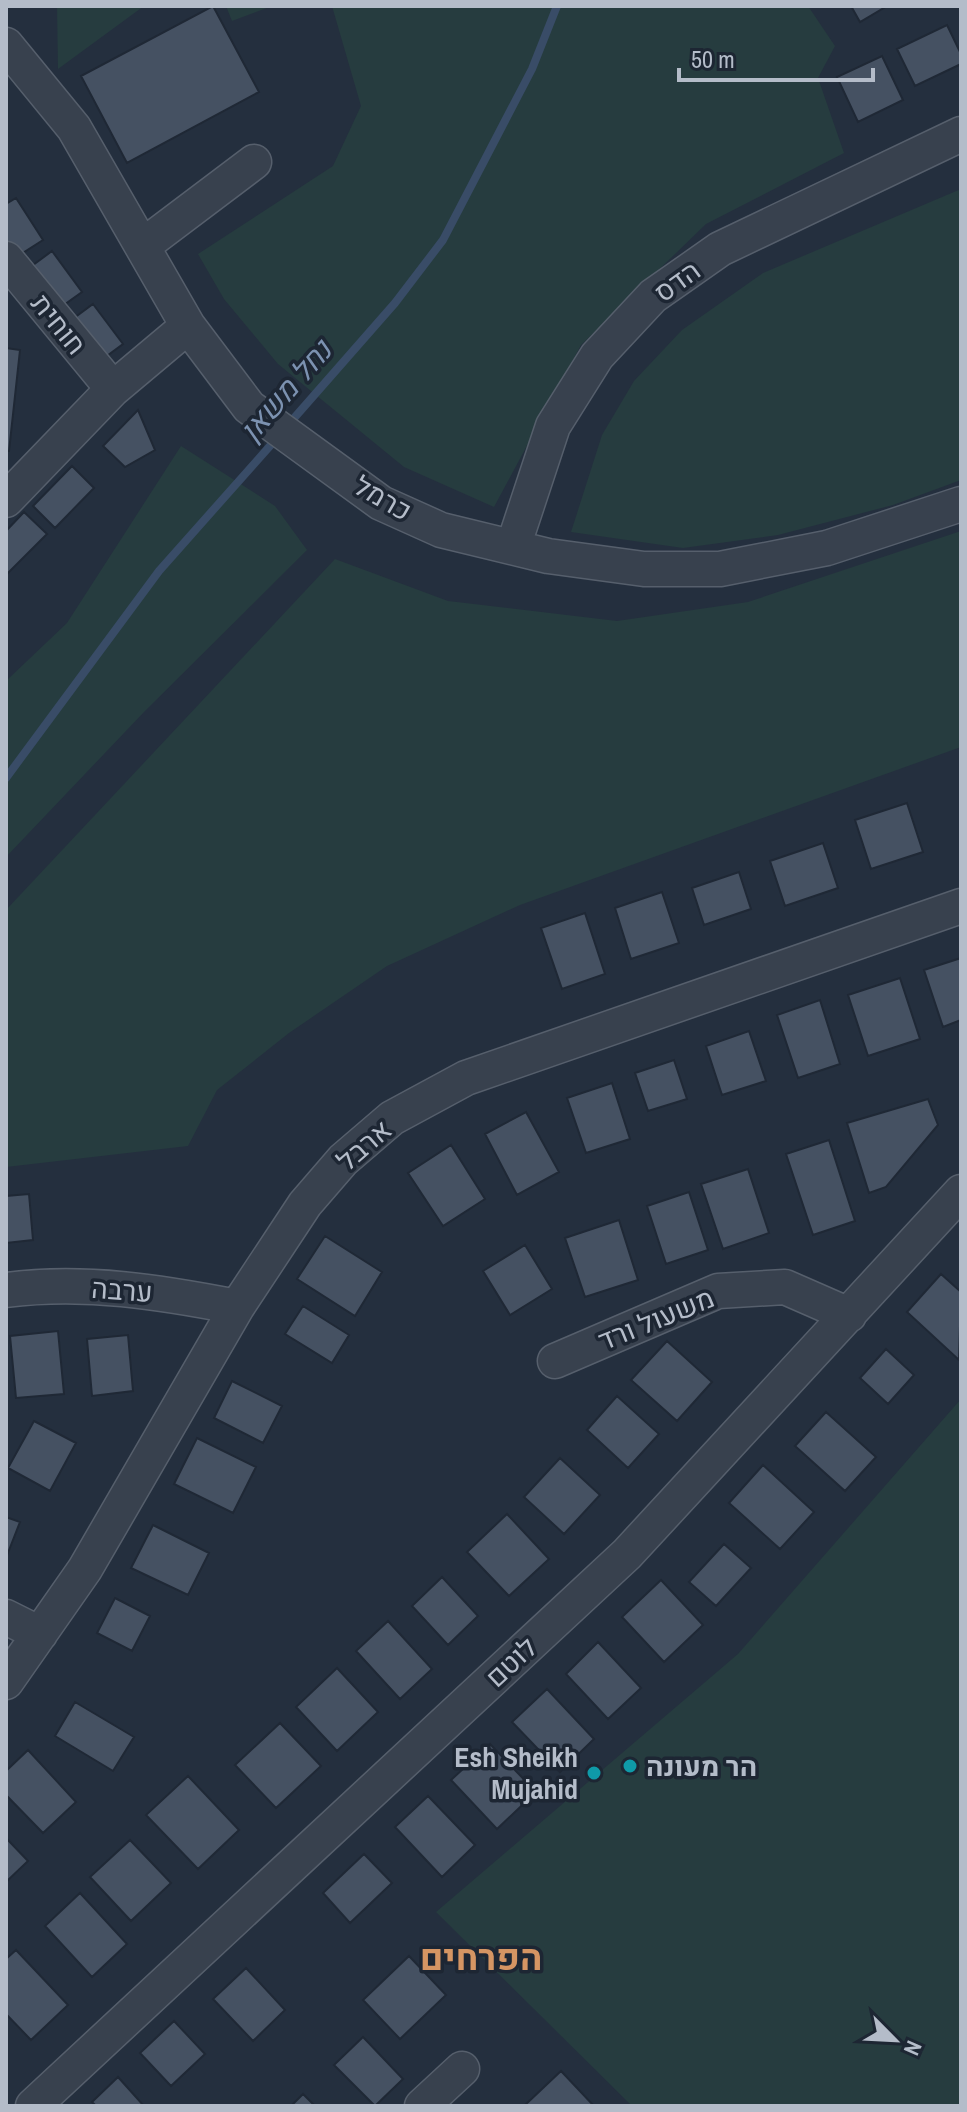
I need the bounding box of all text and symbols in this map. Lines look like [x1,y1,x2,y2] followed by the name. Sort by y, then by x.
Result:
[679,32,873,82] scale bar
[691,43,735,75] text: 50 m
[646,251,708,311] street label: הדס
[23,286,95,362] street label: חוחית
[230,330,342,450] water label: נחל משאן
[347,466,419,530] street label: כרמל
[329,1111,399,1179] street label: ארבל
[90,1269,154,1311] street label: ערבה
[592,1279,720,1359] street label: משעול ורד
[477,1628,545,1696] street label: לוטם
[454,1738,578,1808] place label: Esh Sheikh Mujahid
[646,1747,757,1785] place label: הר מעונה
[621,1757,639,1775] marker: הר מעונה
[585,1764,603,1782] marker: Esh Sheikh Mujahid
[420,1933,542,1981] district label: הפרחים
[855,2000,935,2080] north arrow
[897,2036,930,2060] text: N

